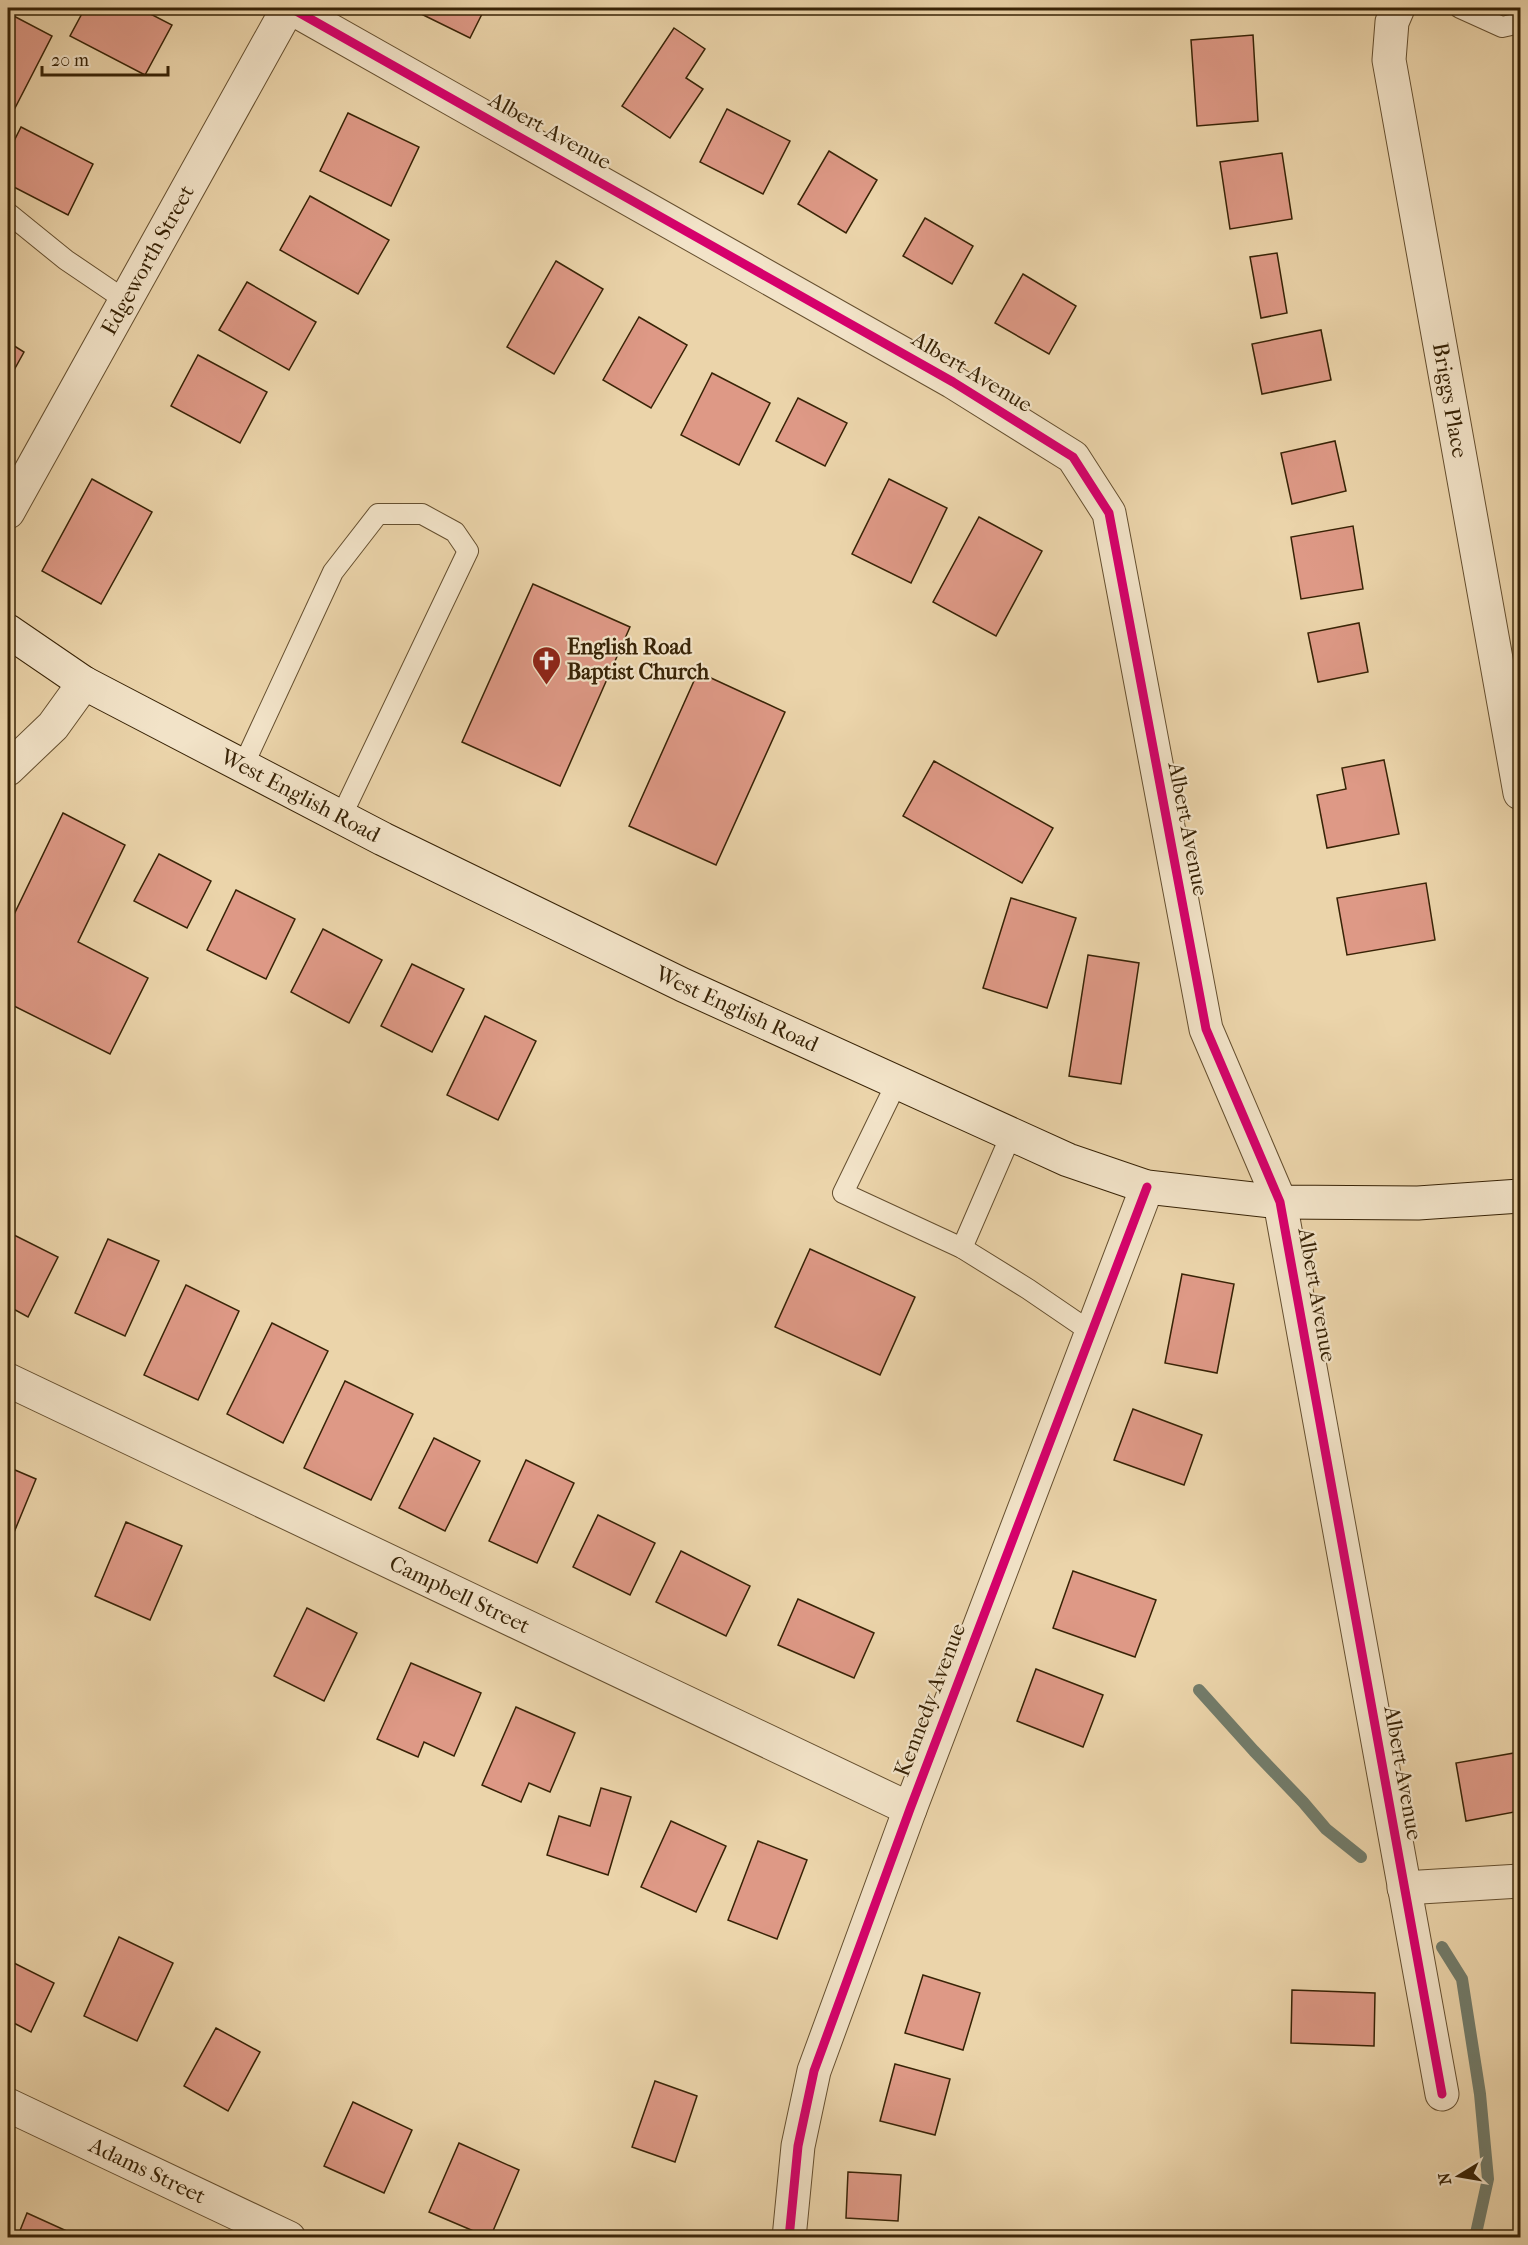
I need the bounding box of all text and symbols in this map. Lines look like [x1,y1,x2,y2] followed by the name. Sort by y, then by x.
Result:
[42,39,168,77] scale bar
[51,50,89,71] text: 20 m
[483,86,616,175] street label: Albert Avenue
[96,181,200,340] street label: Edgeworth Street
[906,325,1037,418] street label: Albert Avenue
[1427,341,1473,460] street label: Briggs Place
[567,634,710,685] place label: English Road Baptist Church
[530,644,562,686] church icon: English Road Baptist Church
[215,743,385,849] street label: West English Road
[1162,759,1214,898] street label: Albert Avenue
[650,960,823,1058] street label: West English Road
[1292,1225,1342,1364] street label: Albert Avenue
[385,1550,534,1639] street label: Campbell Street
[889,1620,971,1780] street label: Kennedy Avenue
[1378,1703,1428,1842] street label: Albert Avenue
[84,2132,210,2210] street label: Adams Street
[1429,2146,1489,2206] north arrow
[1434,2170,1455,2187] text: N

